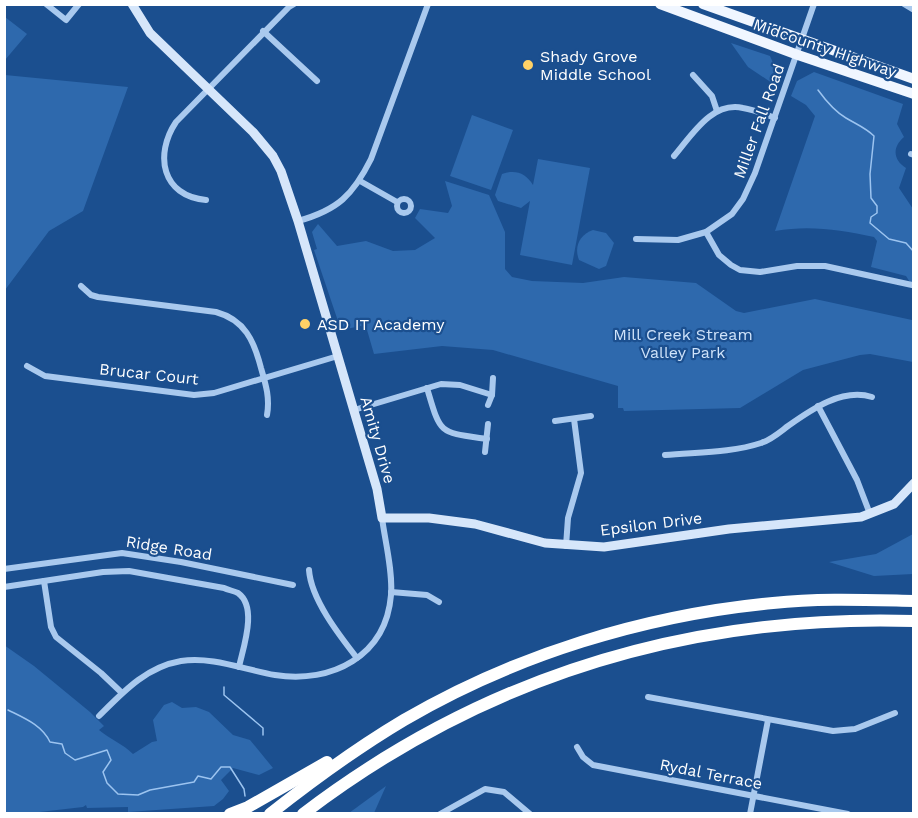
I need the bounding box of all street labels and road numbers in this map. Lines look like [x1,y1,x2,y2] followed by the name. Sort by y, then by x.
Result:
[751,15,900,82] street label: Midcounty Highway
[729,61,789,181] street label: Miller Fall Road
[98,359,200,389] street label: Brucar Court
[356,394,400,486] street label: Amity Drive
[599,508,703,540] street label: Epsilon Drive
[124,532,214,564] street label: Ridge Road
[658,755,764,793] street label: Rydal Terrace

